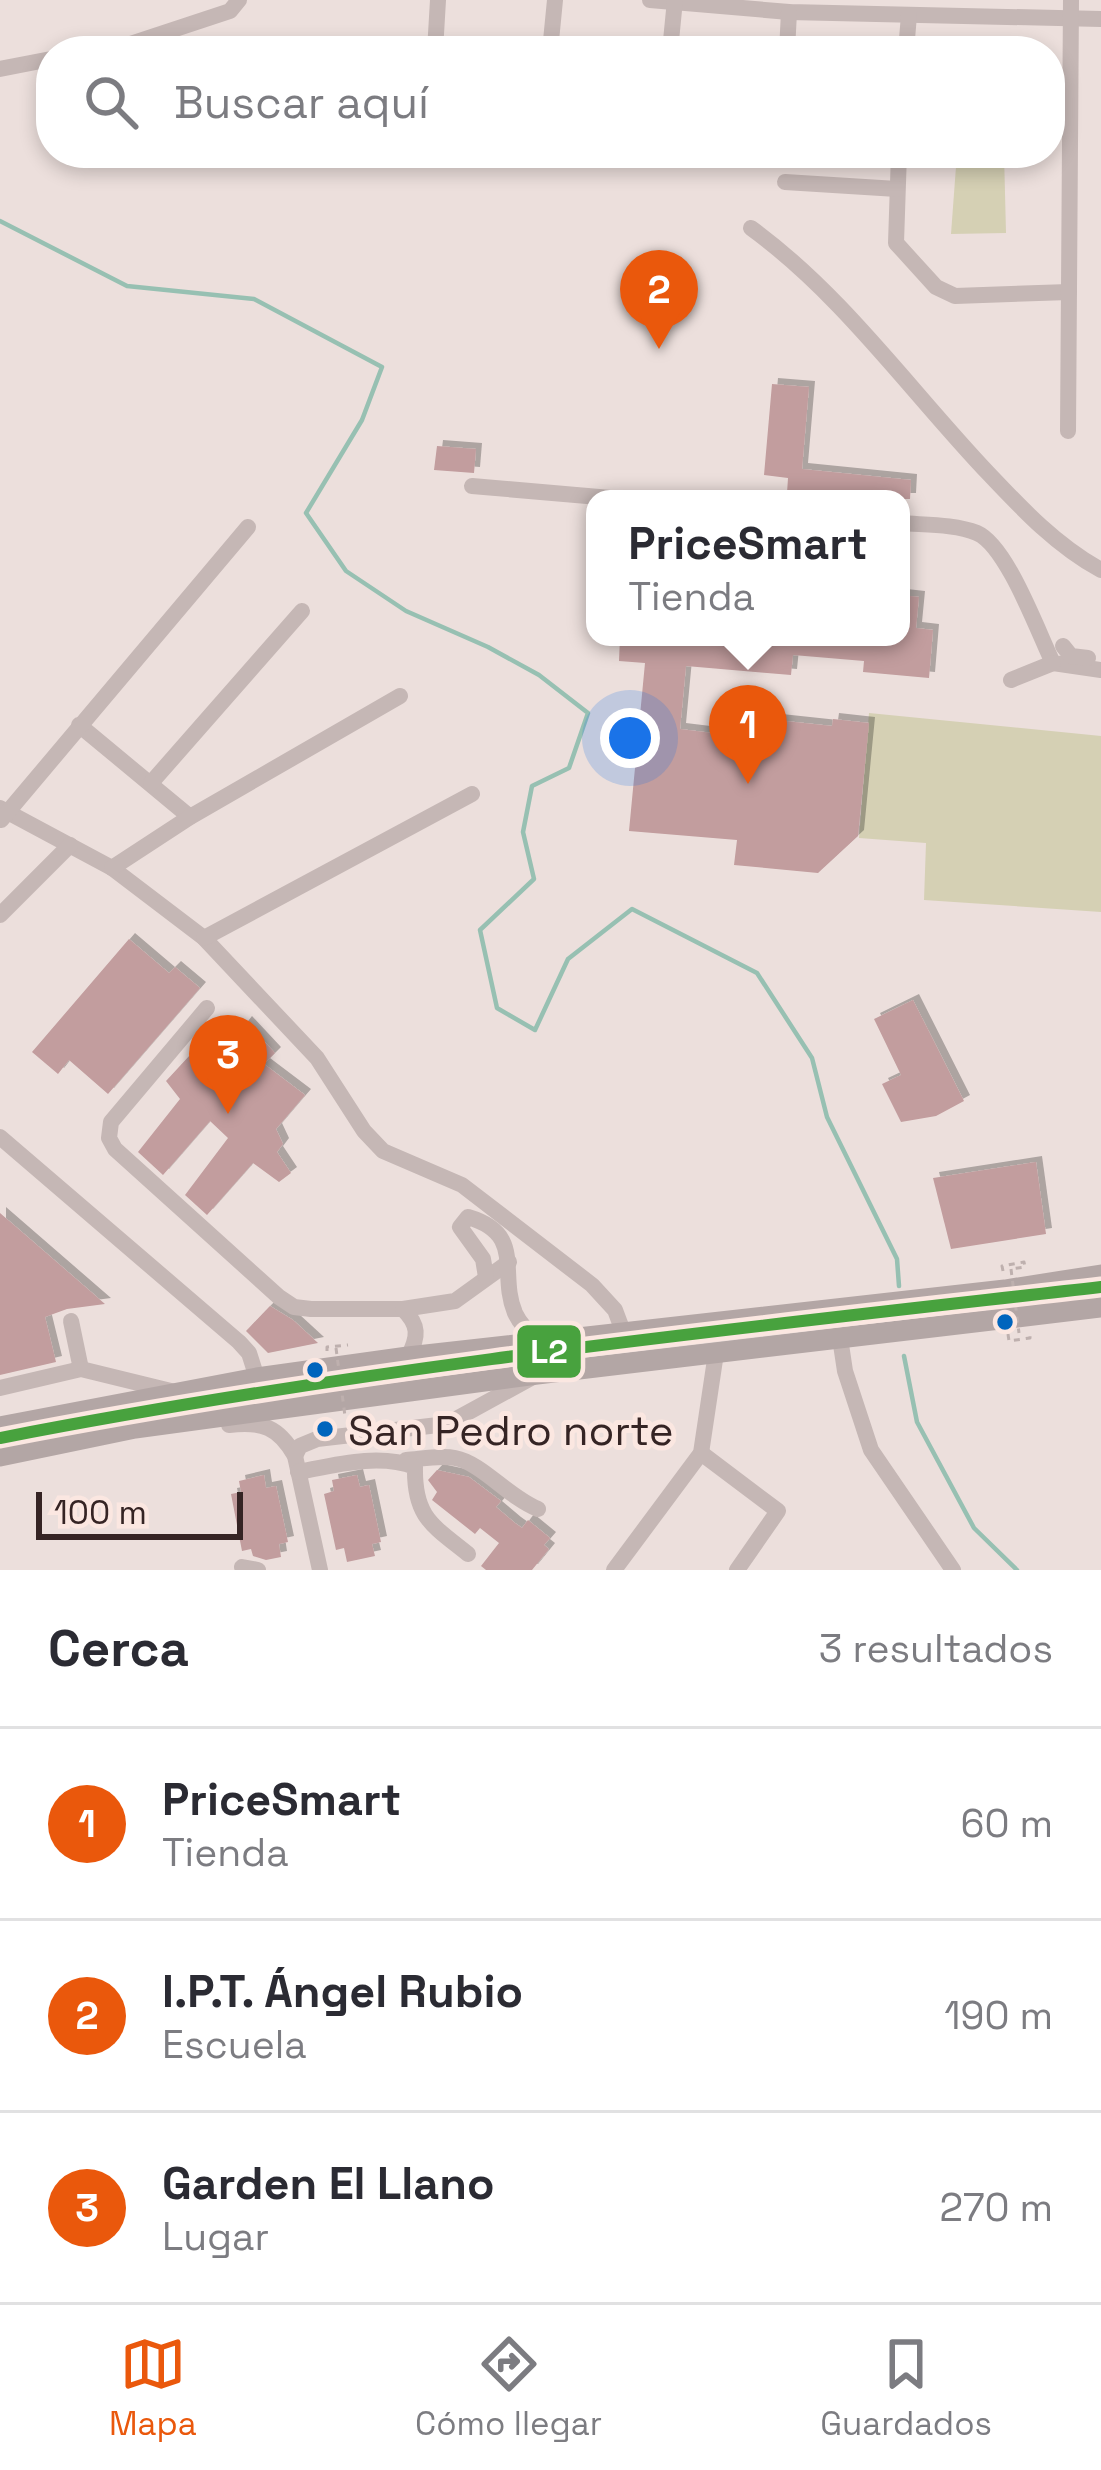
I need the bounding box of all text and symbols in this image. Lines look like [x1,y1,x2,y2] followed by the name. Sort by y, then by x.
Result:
[36,36,1065,168] search box
[78,69,144,135] icon: search
[174,74,429,131] text: Buscar aquí
[620,250,698,349] pin: 2
[586,490,910,646] popup
[628,515,868,572] text: PriceSmart
[628,572,755,621] text: Tienda
[709,685,787,784] pin: 1
[600,708,660,768] your location
[189,1015,267,1114] pin: 3
[994,1311,1016,1333] unlabelled marker
[515,1323,583,1380] line badge: L2
[530,1331,568,1373] text: L2
[304,1359,326,1381] unlabelled marker
[348,1404,674,1457] place label: San Pedro norte
[314,1418,336,1440] marker: San Pedro norte
[36,1486,243,1539] scale bar
[54,1492,147,1534] text: 100 m
[48,1616,189,1681] text: Cerca
[819,1624,1053,1673] text: 3 resultados
[162,1771,401,1828] text: PriceSmart
[78,1799,96,1848] text: 1
[961,1799,1053,1848] text: 60 m
[162,1828,289,1877] text: Tienda
[162,1963,523,2020] text: I.P.T. Ángel Rubio
[75,1991,99,2040] text: 2
[944,1991,1053,2040] text: 190 m
[162,2020,307,2069] text: Escuela
[162,2155,495,2212] text: Garden El Llano
[75,2183,99,2232] text: 3
[940,2183,1053,2232] text: 270 m
[162,2212,269,2261] text: Lugar
[109,2331,197,2445] tab: Mapa
[415,2331,602,2445] tab: Cómo llegar
[820,2331,992,2445] tab: Guardados

